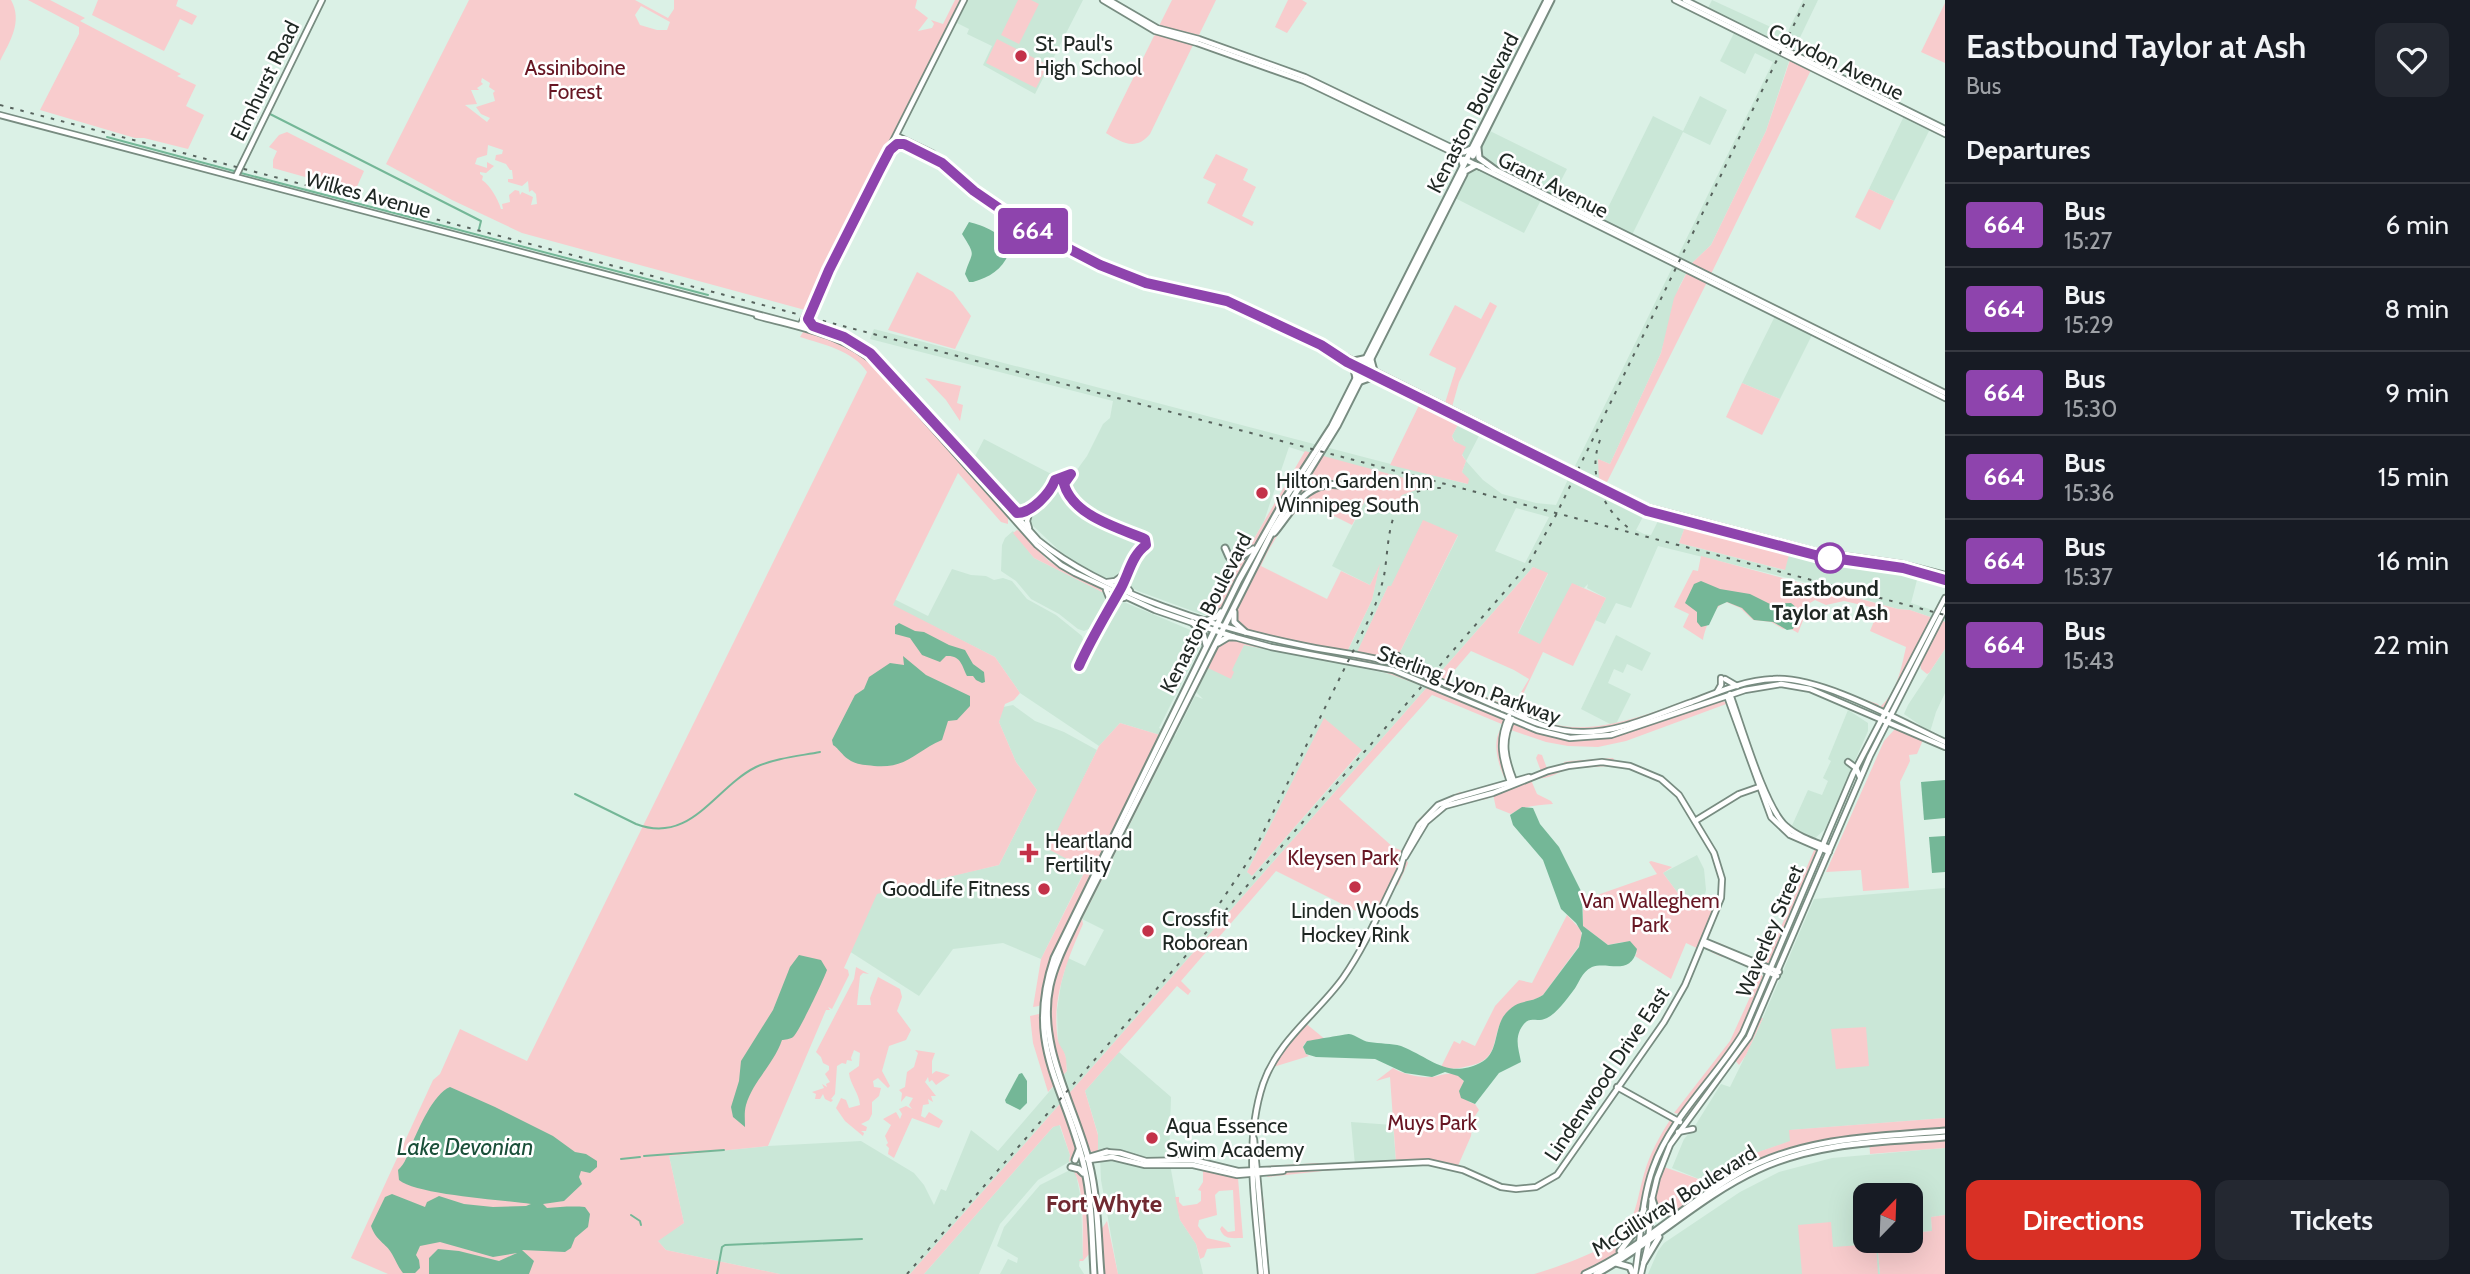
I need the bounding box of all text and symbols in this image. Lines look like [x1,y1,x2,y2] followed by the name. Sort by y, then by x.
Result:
[225,17,304,145] street label: Elmhurst Road
[1764,18,1908,105] street label: Corydon Avenue
[2375,23,2449,97] button: heart
[1966,26,2306,66] text: Eastbound Taylor at Ash
[1421,29,1524,197] street label: Kenaston Boulevard
[1035,31,1142,80] place label: St. Paul's High School
[1013,48,1029,64] marker: St. Paul's High School
[524,55,626,104] park label: Assiniboine Forest
[1966,72,2001,100] text: Bus
[1966,134,2090,166] text: Departures
[1494,146,1613,223] street label: Grant Avenue
[303,166,434,223] street label: Wilkes Avenue
[2064,195,2105,227] text: Bus
[993,208,1073,254] line badge: 664
[2386,209,2449,241] text: 6 min
[1984,210,2025,239] text: 664
[1012,216,1054,245] text: 664
[2064,227,2112,255] text: 15:27
[2064,279,2105,311] text: Bus
[2385,293,2449,325] text: 8 min
[1984,294,2025,323] text: 664
[2064,311,2114,339] text: 15:29
[2064,363,2105,395] text: Bus
[2386,377,2449,409] text: 9 min
[1984,378,2025,407] text: 664
[2064,395,2117,423] text: 15:30
[2064,447,2105,479] text: Bus
[2378,461,2449,493] text: 15 min
[1984,462,2025,491] text: 664
[1276,468,1433,517] place label: Hilton Garden Inn Winnipeg South
[2064,479,2114,507] text: 15:36
[1254,485,1270,501] marker: Hilton Garden Inn Winnipeg South
[1154,529,1257,697] street label: Kenaston Boulevard
[2064,531,2105,563] text: Bus
[1815,543,1845,573] marker: Eastbound Taylor at Ash
[2377,545,2449,577] text: 16 min
[1984,546,2025,575] text: 664
[2064,563,2113,591] text: 15:37
[1772,576,1888,625] place label: Eastbound Taylor at Ash
[2064,615,2105,647] text: Bus
[2373,629,2449,661] text: 22 min
[1984,630,2025,659] text: 664
[1374,640,1565,729] street label: Sterling Lyon Parkway
[2064,647,2114,675] text: 15:43
[1045,828,1133,877] place label: Heartland Fertility
[1019,843,1039,863] marker: Heartland Fertility
[1287,845,1399,870] park label: Kleysen Park
[1730,861,1809,1001] street label: Waverley Street
[882,876,1030,901] place label: GoodLife Fitness
[1347,879,1363,895] marker: Linden Woods Hockey Rink
[1036,881,1052,897] marker: GoodLife Fitness
[1580,888,1720,937] park label: Van Walleghem Park
[1291,898,1419,947] place label: Linden Woods Hockey Rink
[1162,906,1248,955] place label: Crossfit Roborean
[1140,923,1156,939] marker: Crossfit Roborean
[1539,982,1674,1166] street label: Lindenwood Drive East
[1387,1110,1477,1135] park label: Muys Park
[1166,1113,1305,1162] place label: Aqua Essence Swim Academy
[1144,1130,1160,1146] marker: Aqua Essence Swim Academy
[397,1133,533,1161] water label: Lake Devonian
[1587,1140,1761,1261] street label: McGillivray Boulevard
[1966,1180,2201,1260] button: Directions
[2215,1180,2449,1260] button: Tickets
[1853,1183,1923,1253] north arrow
[1853,1183,1923,1253] map controls
[1046,1189,1162,1218] district label: Fort Whyte

